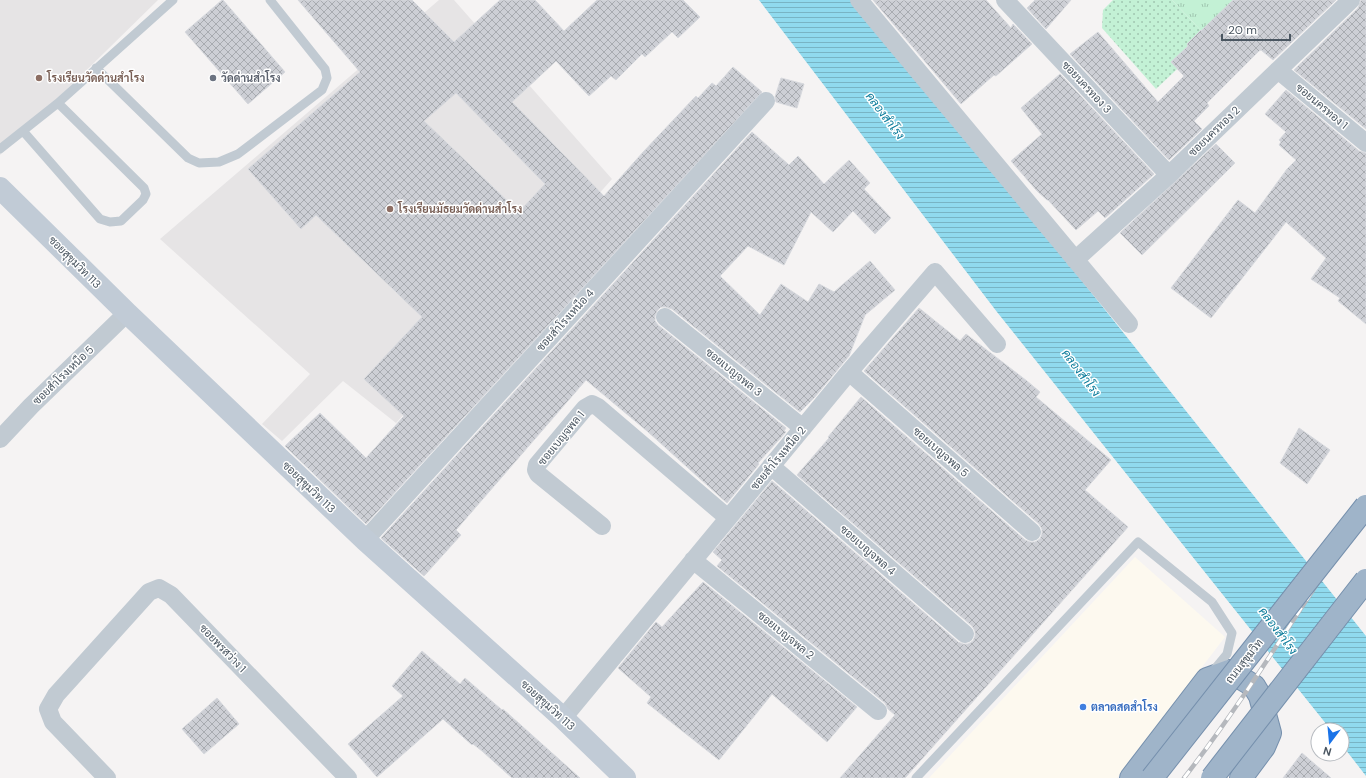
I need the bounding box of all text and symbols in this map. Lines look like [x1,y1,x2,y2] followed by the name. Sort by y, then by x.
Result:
[1222,16,1290,42] scale bar
[1228,22,1257,38] text: 20 m
[1059,58,1115,116] street label: ซอยนครทอง 3
[46,70,145,85] place label: โรงเรียนวัดด่านสำโรง
[221,70,281,85] place label: วัดด่านสำโรง
[34,73,44,83] marker: โรงเรียนวัดด่านสำโรง
[208,73,218,83] marker: วัดด่านสำโรง
[1293,80,1351,132] street label: ซอยนครทอง 1
[862,89,908,143] water label: คลองสำโรง
[1185,103,1243,159] street label: ซอยนครทอง 2
[397,201,522,216] place label: โรงเรียนมัธยมวัดด่านสำโรง
[385,204,395,214] marker: โรงเรียนมัธยมวัดด่านสำโรง
[44,233,104,293] street label: ซอยสุขุมวิท 113
[533,285,597,354] street label: ซอยสำโรงเหนือ 4
[29,342,97,408] street label: ซอยสำโรงเหนือ 5
[703,345,765,399] street label: ซอยเบญจพล 3
[1058,346,1104,400] water label: คลองสำโรง
[535,408,587,468] street label: ซอยเบญจพล 1
[747,423,809,493] street label: ซอยสำโรงเหนือ 2
[910,424,972,480] street label: ซอยเบญจพล 5
[278,458,338,517] street label: ซอยสุขุมวิท 113
[837,522,899,578] street label: ซอยเบญจพล 4
[1255,604,1301,658] water label: คลองสำโรง
[755,608,817,662] street label: ซอยเบญจพล 2
[197,621,249,675] street label: ซอยพรสว่าง 1
[1222,636,1267,687] street label: ถนนสุขุมวิท
[517,677,578,735] street label: ซอยสุขุมวิท 113
[1091,699,1158,714] place label: ตลาดสดสำโรง
[1078,702,1088,712] marker: ตลาดสดสำโรง
[1310,722,1350,762] north arrow
[1321,744,1333,759] text: N

